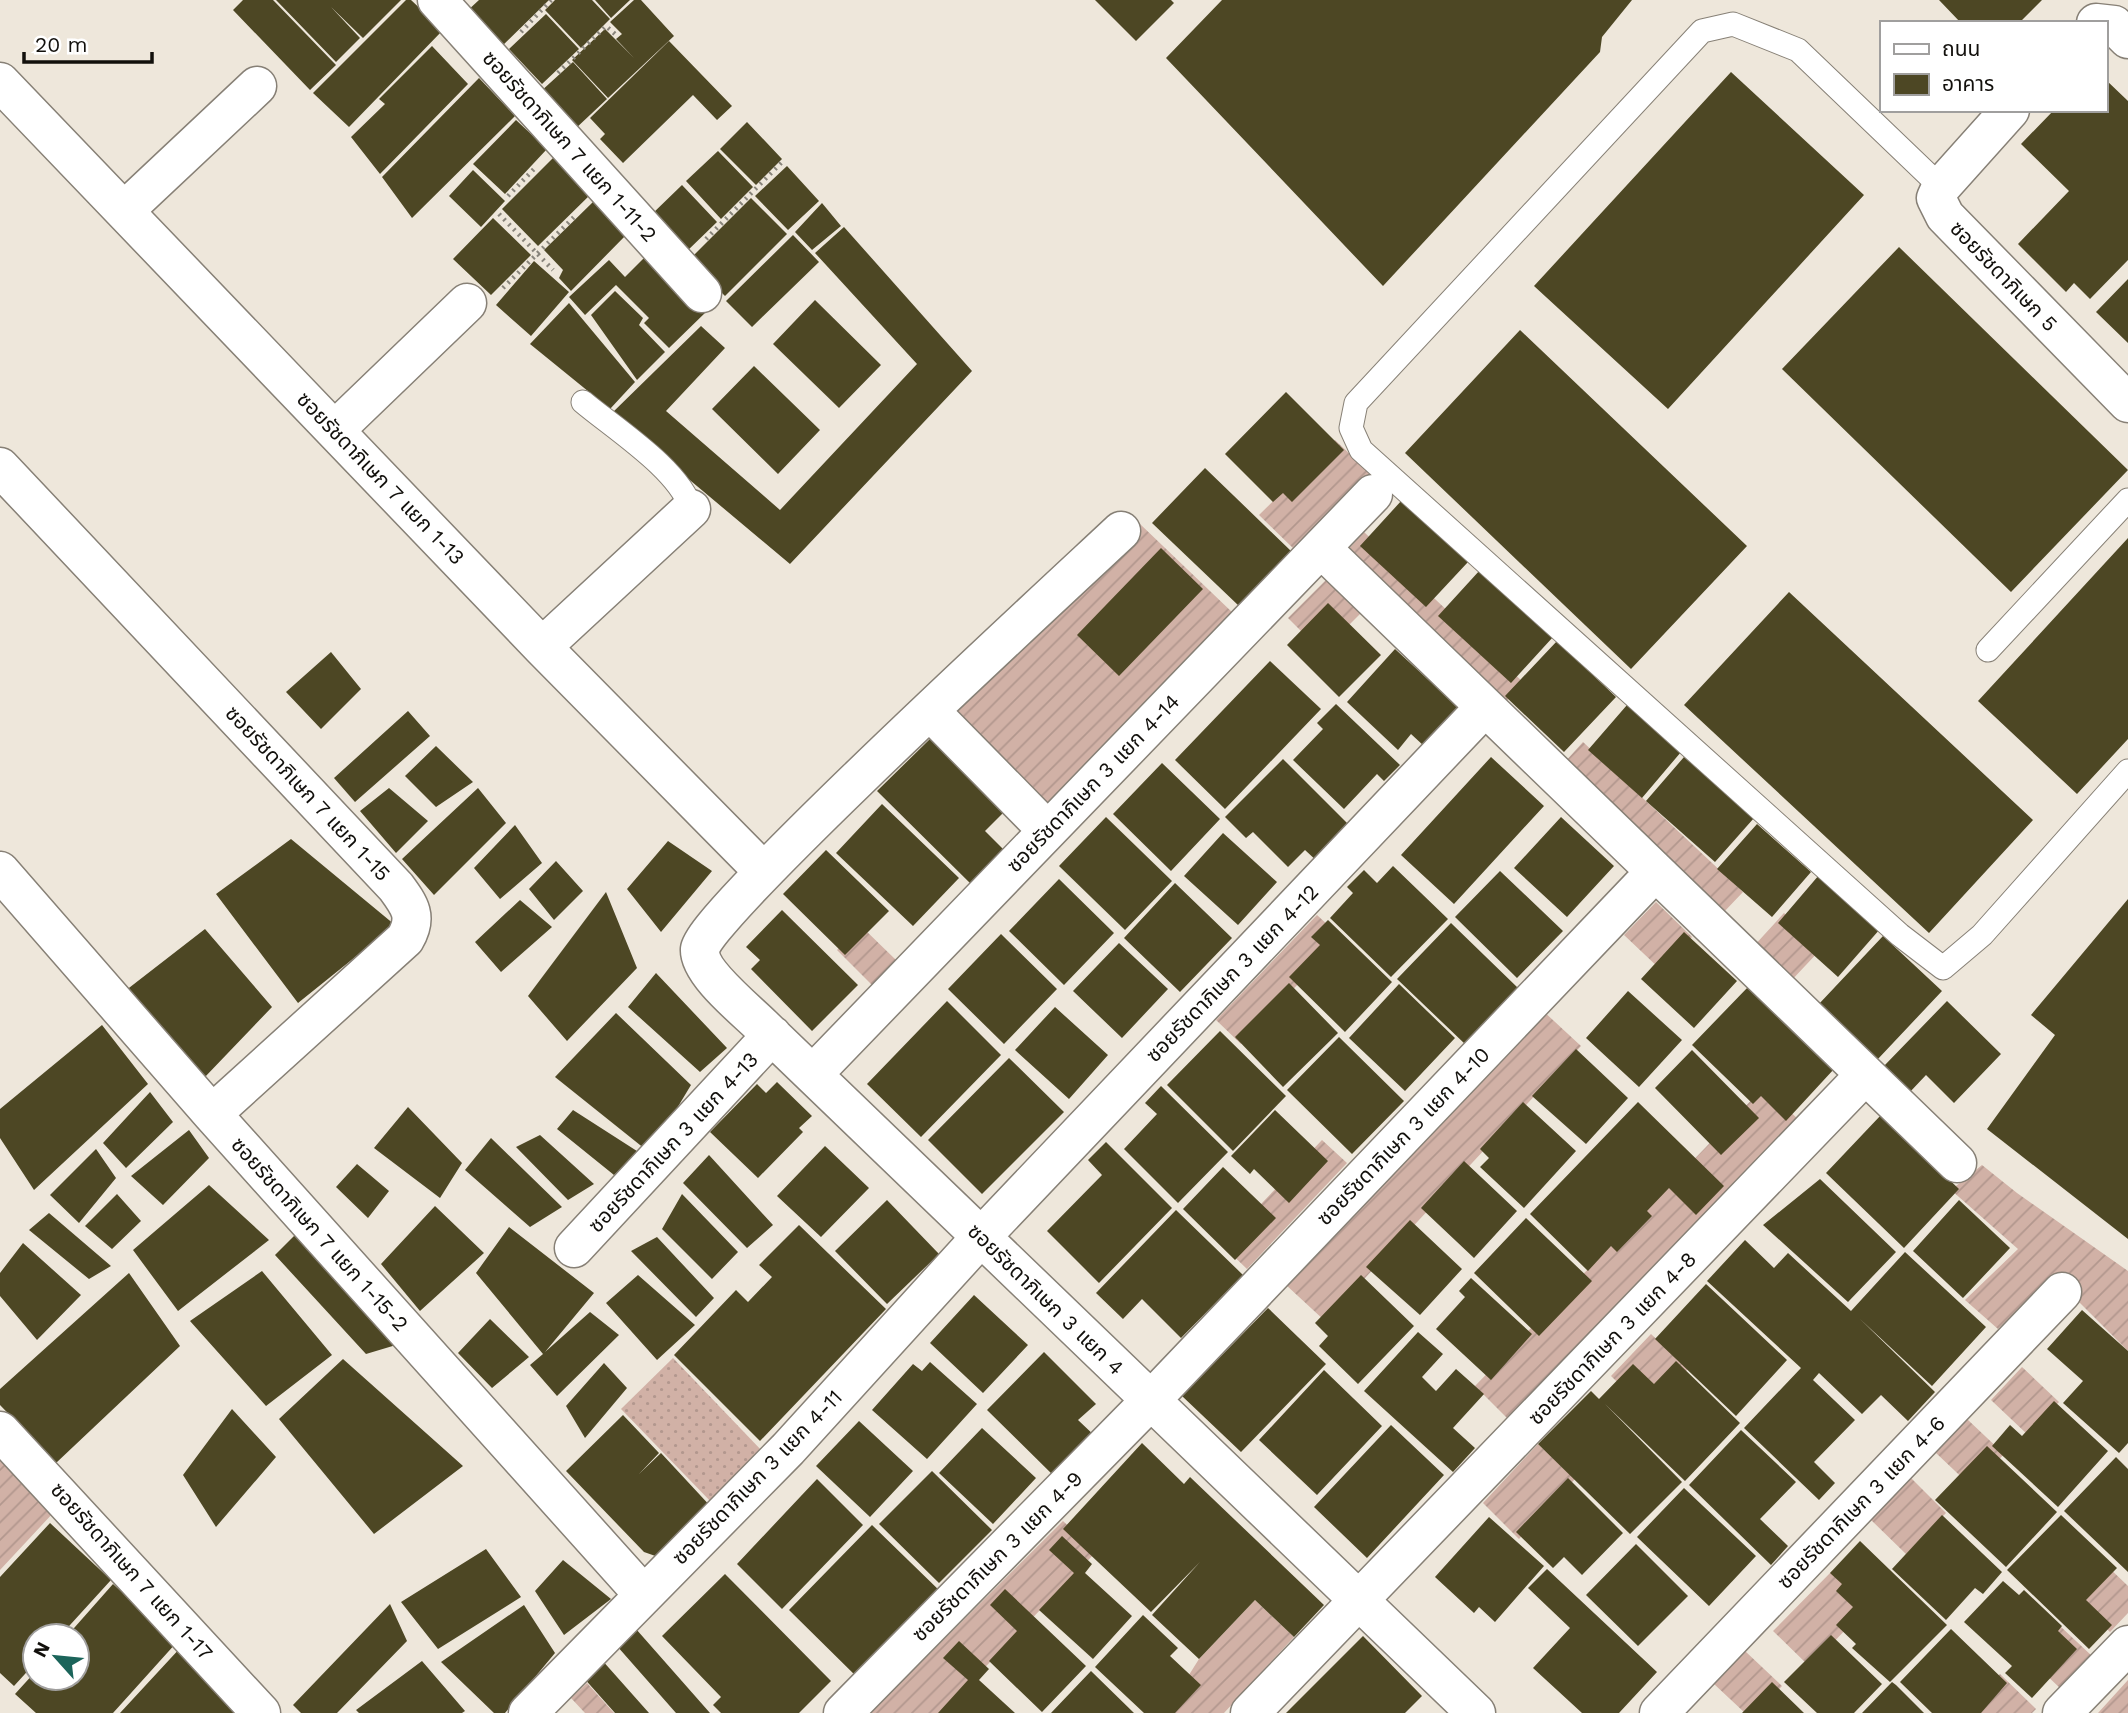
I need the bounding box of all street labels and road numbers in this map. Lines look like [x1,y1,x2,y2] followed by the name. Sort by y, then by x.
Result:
[478,45,662,247] street label: ซอยรัชดาภิเษก 7 แยก 1-11-2
[1945,216,2063,336] street label: ซอยรัชดาภิเษก 5
[292,386,470,570] street label: ซอยรัชดาภิเษก 7 แยก 1-13
[1001,689,1185,877] street label: ซอยรัชดาภิเษก 3 แยก 4-14
[220,700,396,886] street label: ซอยรัชดาภิเษก 7 แยก 1-15
[1141,879,1323,1067] street label: ซอยรัชดาภิเษก 3 แยก 4-12
[1311,1042,1495,1230] street label: ซอยรัชดาภิเษก 3 แยก 4-10
[583,1047,763,1237] street label: ซอยรัชดาภิเษก 3 แยก 4-13
[226,1132,414,1336] street label: ซอยรัชดาภิเษก 7 แยก 1-15-2
[963,1218,1129,1380] street label: ซอยรัชดาภิเษก 3 แยก 4
[1523,1246,1701,1430] street label: ซอยรัชดาภิเษก 3 แยก 4-8
[667,1384,847,1570] street label: ซอยรัชดาภิเษก 3 แยก 4-11
[1772,1410,1950,1594] street label: ซอยรัชดาภิเษก 3 แยก 4-6
[907,1466,1087,1646] street label: ซอยรัชดาภิเษก 3 แยก 4-9
[46,1477,218,1665] street label: ซอยรัชดาภิเษก 7 แยก 1-17

